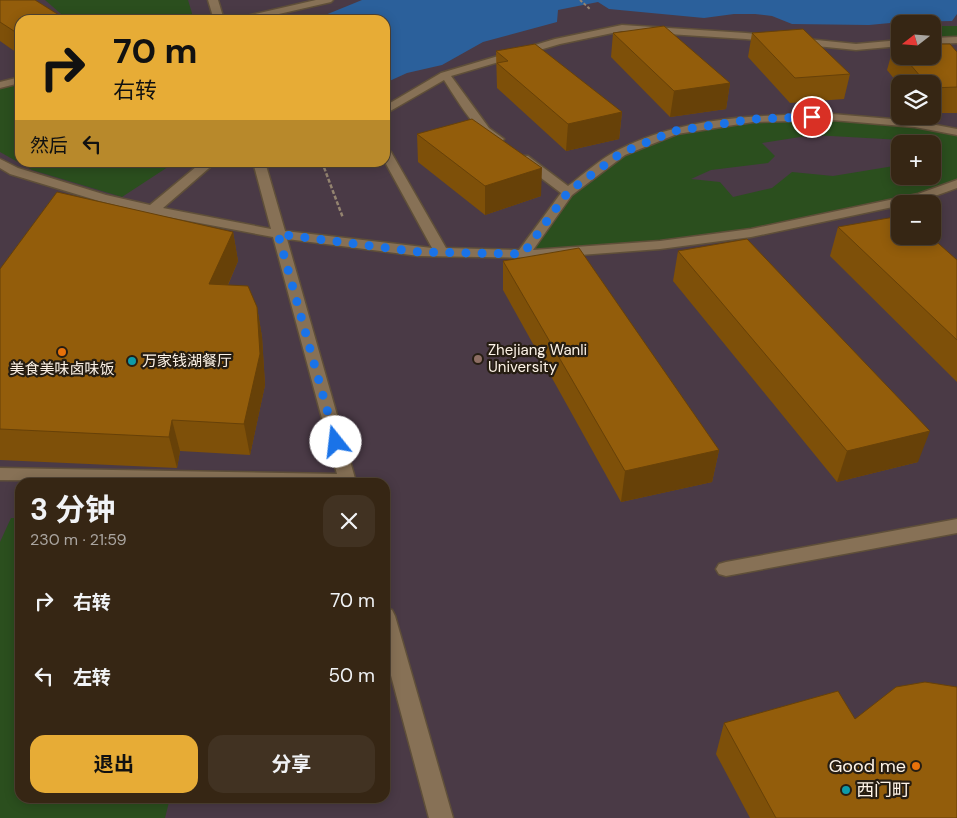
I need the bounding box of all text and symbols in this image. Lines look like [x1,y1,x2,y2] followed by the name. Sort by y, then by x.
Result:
[891,15,941,65] north arrow
[891,15,941,245] map controls
[113,28,197,74] text: 70 m
[30,35,95,100] icon: right
[891,75,941,125] button: layers
[113,76,157,105] text: 右转
[791,96,833,138] pin
[798,103,826,131] icon: arrive
[78,130,106,158] icon: left
[30,133,68,158] text: 然后
[891,135,941,185] button: +
[891,195,941,245] button: −
[488,340,587,377] place label: Zhejiang Wanli University
[56,346,68,358] marker: 美食美味卤味饭
[142,351,232,371] place label: 万家钱湖餐厅
[472,353,484,365] marker: Zhejiang Wanli University
[126,355,138,367] marker: 万家钱湖餐厅
[9,359,115,379] place label: 美食美味卤味饭
[309,415,361,467] position arrow
[30,490,115,529] text: 3 分钟
[323,495,375,547] button: close
[30,529,127,550] text: 230 m · 21:59
[30,587,58,615] icon: right
[330,588,375,613] text: 70 m
[73,590,111,615] text: 右转
[30,662,58,690] icon: left
[328,663,375,688] text: 50 m
[73,665,111,690] text: 左转
[30,735,198,793] button: 退出
[208,735,375,793] button: 分享
[829,754,906,778] place label: Good me
[910,760,922,772] marker: Good me
[856,778,910,802] place label: 西门町
[840,784,852,796] marker: 西门町

